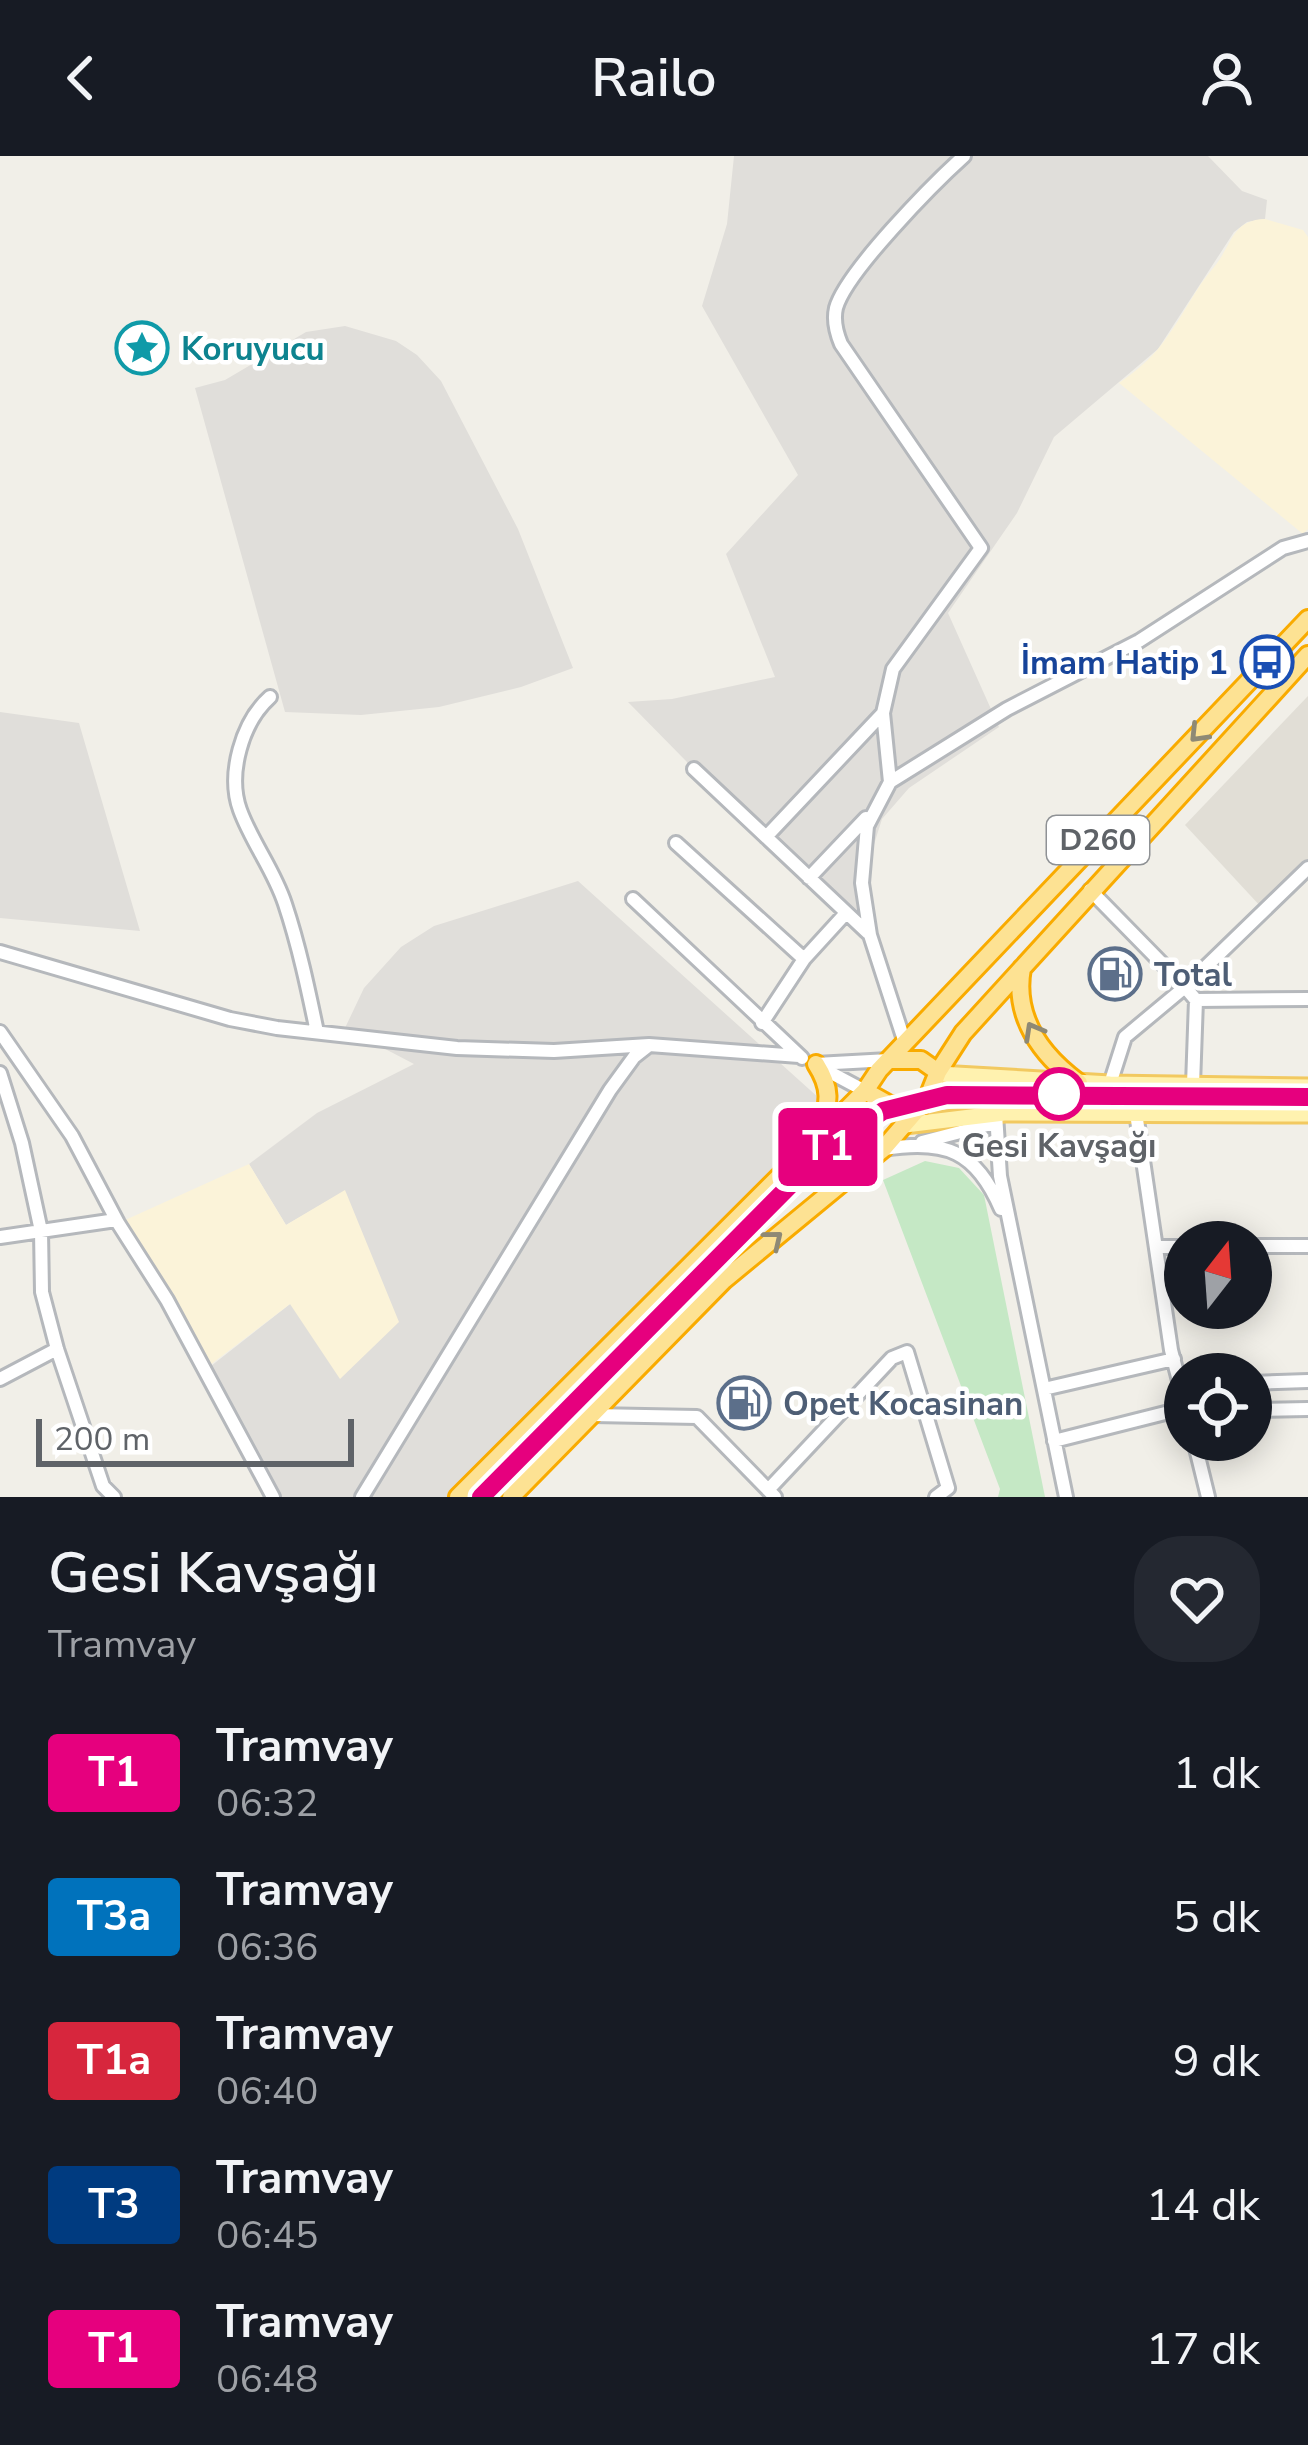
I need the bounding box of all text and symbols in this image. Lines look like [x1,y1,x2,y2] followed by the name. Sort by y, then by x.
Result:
[591,41,717,115] text: Railo
[48,45,114,111] icon: back
[1194,45,1260,111] icon: person
[114,320,170,376] place icon: Koruyucu
[181,327,325,372] place label: Koruyucu
[1239,634,1295,690] bus stop icon: İmam Hatip 1
[1021,641,1228,686] place label: İmam Hatip 1
[1191,721,1213,742] one-way arrow
[1047,816,1149,864] road number: D260
[1087,946,1143,1002] fuel station icon: Total
[1154,953,1232,998] place label: Total
[1024,1023,1047,1044] one-way arrow
[1034,1069,1084,1119] marker: Gesi Kavşağı
[774,1108,882,1186] line badge: T1
[802,1118,854,1175] text: T1
[962,1124,1156,1169] place label: Gesi Kavşağı
[1164,1221,1272,1329] north arrow
[1164,1221,1272,1461] map controls
[760,1232,782,1253] one-way arrow
[1164,1353,1272,1461] button: locate
[716,1375,772,1431] fuel station icon: Opet Kocasinan
[783,1382,1023,1427] place label: Opet Kocasinan
[36,1413,354,1466] scale bar
[54,1417,150,1462] text: 200 m
[48,1534,379,1612] text: Gesi Kavşağı
[1134,1536,1260,1662] button: heart
[48,1618,196,1671] text: Tramvay
[216,1716,393,1777] text: Tramvay
[1173,1743,1260,1804] text: 1 dk
[88,1744,140,1801] text: T1
[216,1777,319,1830] text: 06:32
[216,1860,393,1921] text: Tramvay
[1173,1887,1260,1948] text: 5 dk
[77,1888,151,1945] text: T3a
[216,1921,319,1974] text: 06:36
[216,2004,393,2065] text: Tramvay
[1173,2031,1260,2092] text: 9 dk
[77,2032,151,2089] text: T1a
[216,2065,319,2118] text: 06:40
[216,2148,393,2209] text: Tramvay
[1146,2175,1260,2236] text: 14 dk
[88,2176,140,2233] text: T3
[216,2209,319,2262] text: 06:45
[216,2292,393,2353] text: Tramvay
[1146,2319,1260,2380] text: 17 dk
[88,2320,140,2377] text: T1
[216,2353,319,2406] text: 06:48

